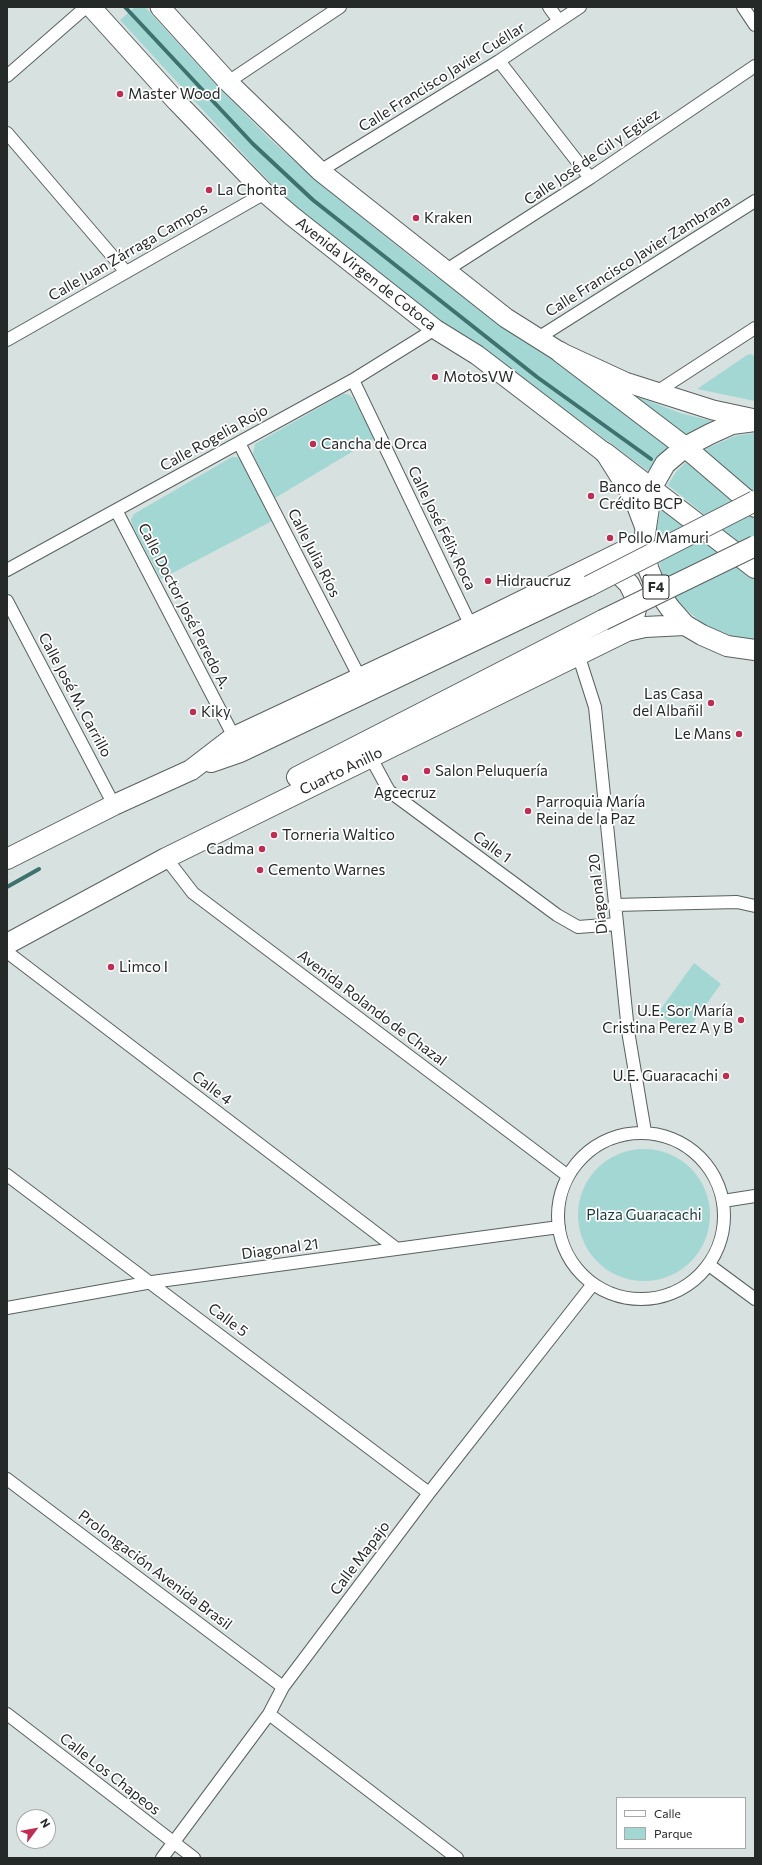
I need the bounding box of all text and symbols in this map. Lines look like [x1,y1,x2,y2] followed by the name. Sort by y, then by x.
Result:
[355,18,529,136] street label: Calle Francisco Javier Cuéllar
[128,85,220,103] place label: Master Wood
[115,89,125,99] marker: Master Wood
[521,105,663,209] street label: Calle José de Gil y Egüez
[217,181,287,199] place label: La Chonta
[204,185,214,195] marker: La Chonta
[542,191,734,321] street label: Calle Francisco Javier Zambrana
[45,199,211,305] street label: Calle Juan Zárraga Campos
[424,209,472,227] place label: Kraken
[411,213,421,223] marker: Kraken
[292,214,440,334] street label: Avenida Virgen de Cotoca
[443,368,513,386] place label: MotosVW
[430,372,440,382] marker: MotosVW
[157,401,271,475] street label: Calle Rogelia Rojo
[321,435,427,453] place label: Cancha de Orca
[308,439,318,449] marker: Cancha de Orca
[404,463,480,593] street label: Calle José Félix Roca
[599,478,683,513] place label: Banco de Crédito BCP
[586,491,596,501] marker: Banco de Crédito BCP
[284,506,344,600] street label: Calle Julia Ríos
[134,520,234,692] street label: Calle Doctor José Peredo A.
[618,529,709,547] place label: Pollo Mamuri
[605,533,615,543] marker: Pollo Mamuri
[496,572,571,590] place label: Hidraucruz
[643,575,669,599] road number: F4
[483,576,493,586] marker: Hidraucruz
[35,630,115,760] street label: Calle José M. Carrillo
[633,685,703,720] place label: Las Casa del Albañil
[706,698,716,708] marker: Las Casa del Albañil
[201,703,231,721] place label: Kiky
[188,707,198,717] marker: Kiky
[674,725,731,743] place label: Le Mans
[734,729,744,739] marker: Le Mans
[297,743,385,799] street label: Cuarto Anillo
[435,762,548,780] place label: Salon Peluquería
[422,766,432,776] marker: Salon Peluquería
[400,773,410,783] marker: Agcecruz
[374,784,436,802] place label: Agcecruz
[536,793,645,828] place label: Parroquia María Reina de la Paz
[523,806,533,816] marker: Parroquia María Reina de la Paz
[282,826,395,844] place label: Torneria Waltico
[469,827,515,867] street label: Calle 1
[269,830,279,840] marker: Torneria Waltico
[206,840,254,858] place label: Cadma
[257,844,267,854] marker: Cadma
[585,853,611,935] street label: Diagonal 20
[268,861,385,879] place label: Cemento Warnes
[255,865,265,875] marker: Cemento Warnes
[294,946,450,1070] street label: Avenida Rolando de Chazal
[119,958,168,976] place label: Limco I
[106,962,116,972] marker: Limco I
[602,1002,733,1037] place label: U.E. Sor María Cristina Perez A y B
[736,1015,746,1025] marker: U.E. Sor María Cristina Perez A y B
[188,1067,236,1109] street label: Calle 4
[612,1067,718,1085] place label: U.E. Guaracachi
[721,1071,731,1081] marker: U.E. Guaracachi
[586,1206,702,1224] park label: Plaza Guaracachi
[240,1235,320,1263] street label: Diagonal 21
[205,1299,251,1341] street label: Calle 5
[75,1506,235,1634] street label: Prolongación Avenida Brasil
[326,1517,394,1599] street label: Calle Mapajo
[56,1729,164,1819] street label: Calle Los Chapeos
[616,1797,746,1849] legend
[654,1806,681,1820] text: Calle
[16,1809,56,1849] north arrow
[38,1816,53,1830] text: N
[654,1826,692,1840] text: Parque

